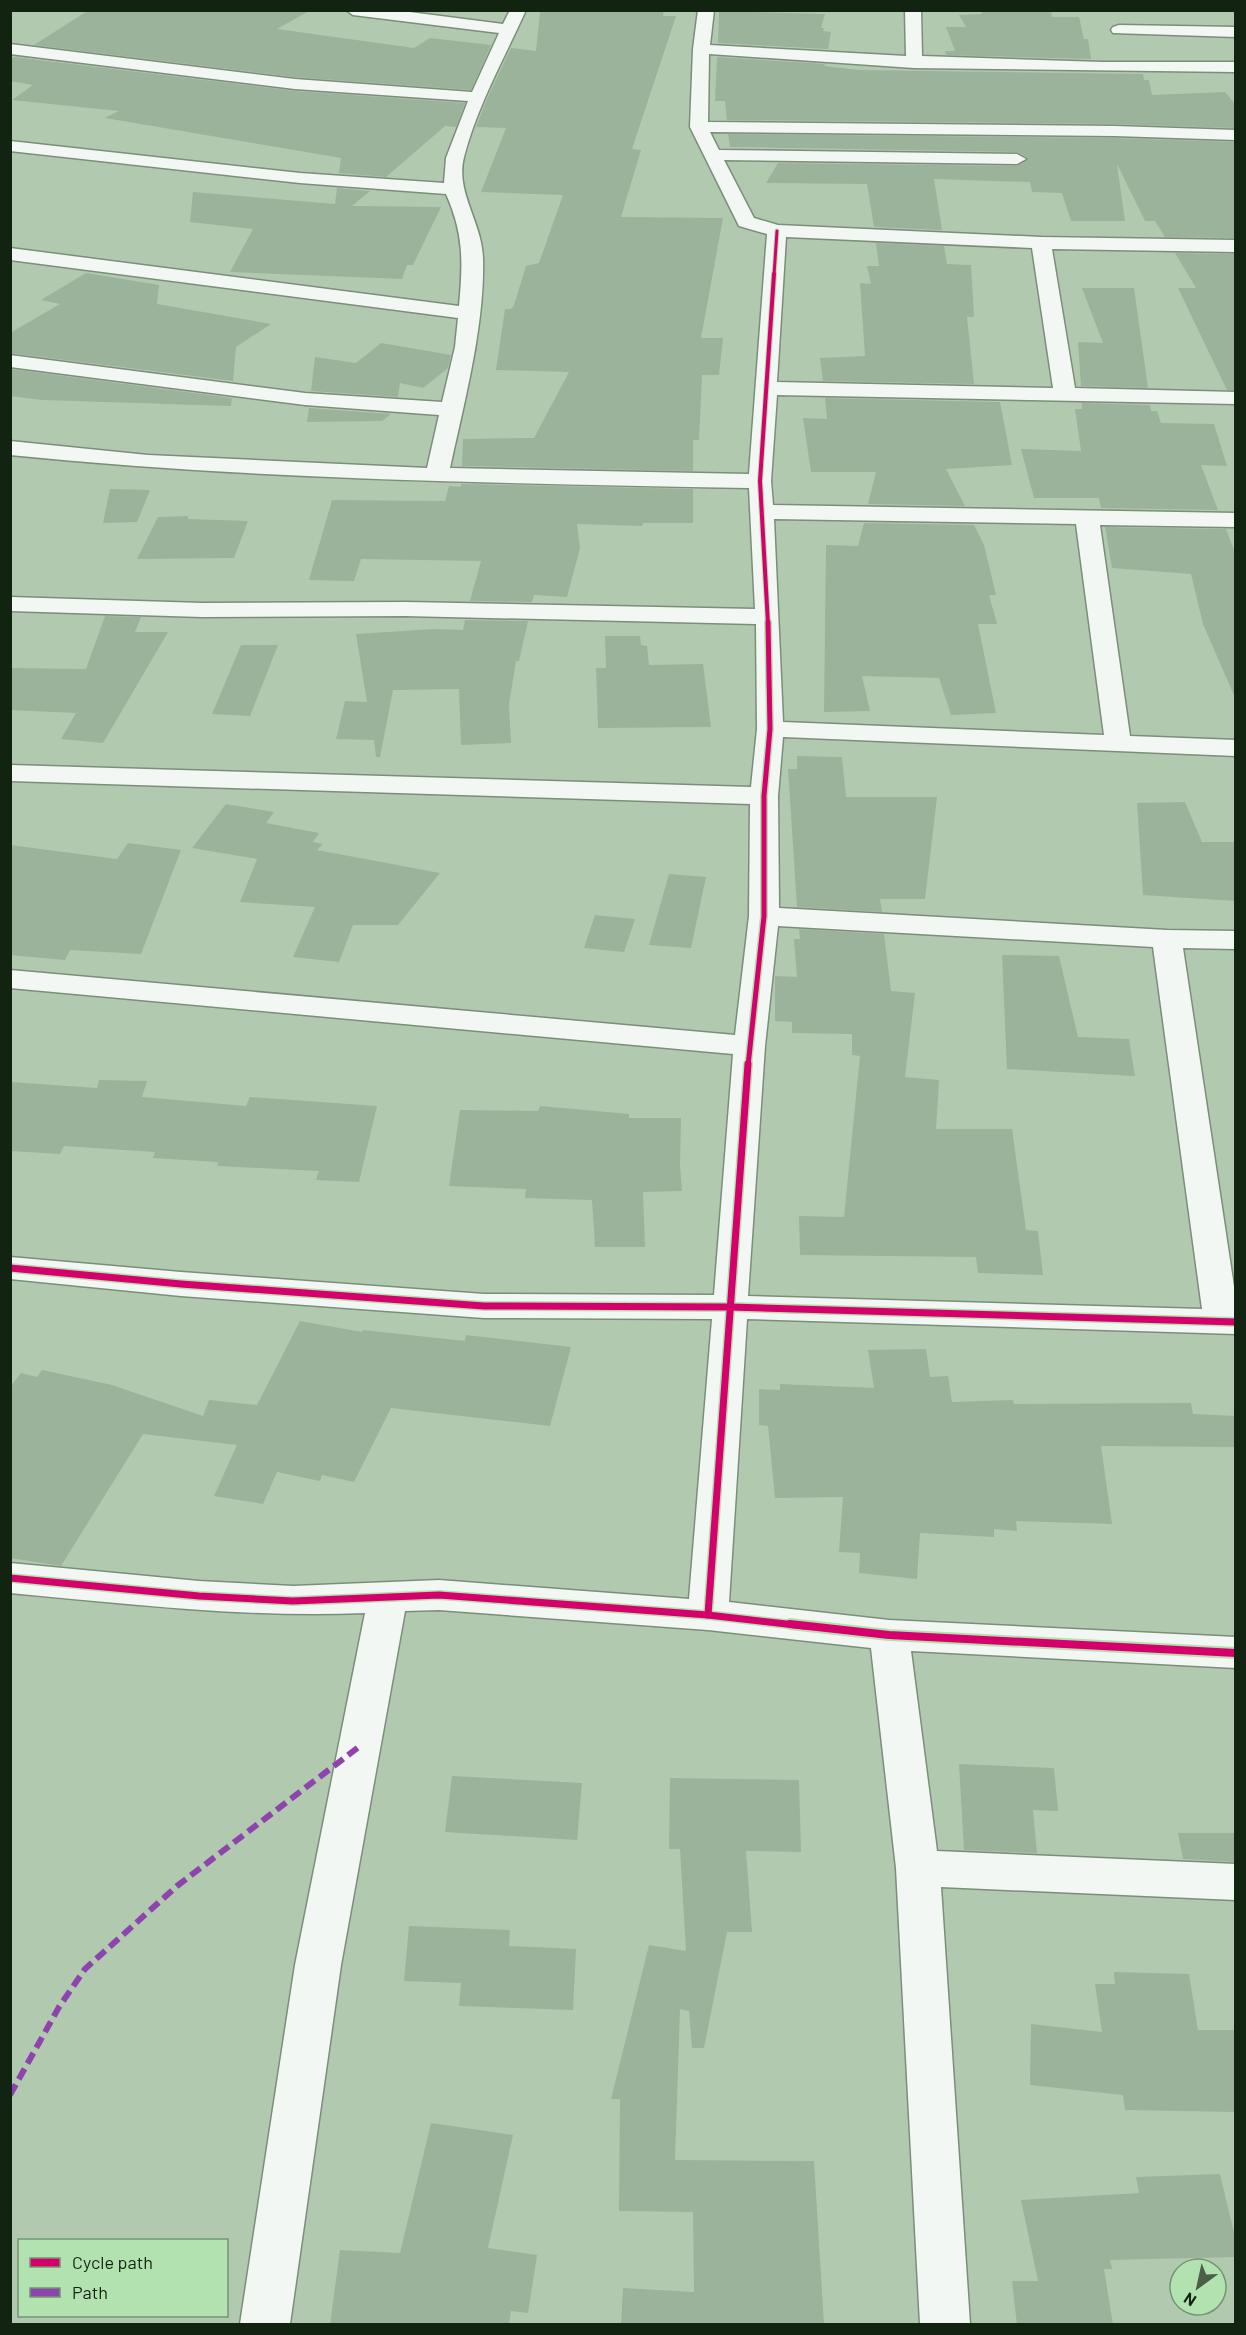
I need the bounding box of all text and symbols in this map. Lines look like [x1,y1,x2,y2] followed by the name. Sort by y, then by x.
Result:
[18,2239,228,2317] legend
[72,2251,153,2273] text: Cycle path
[1168,2257,1228,2317] north arrow
[72,2281,108,2303] text: Path
[1180,2289,1199,2311] text: N

